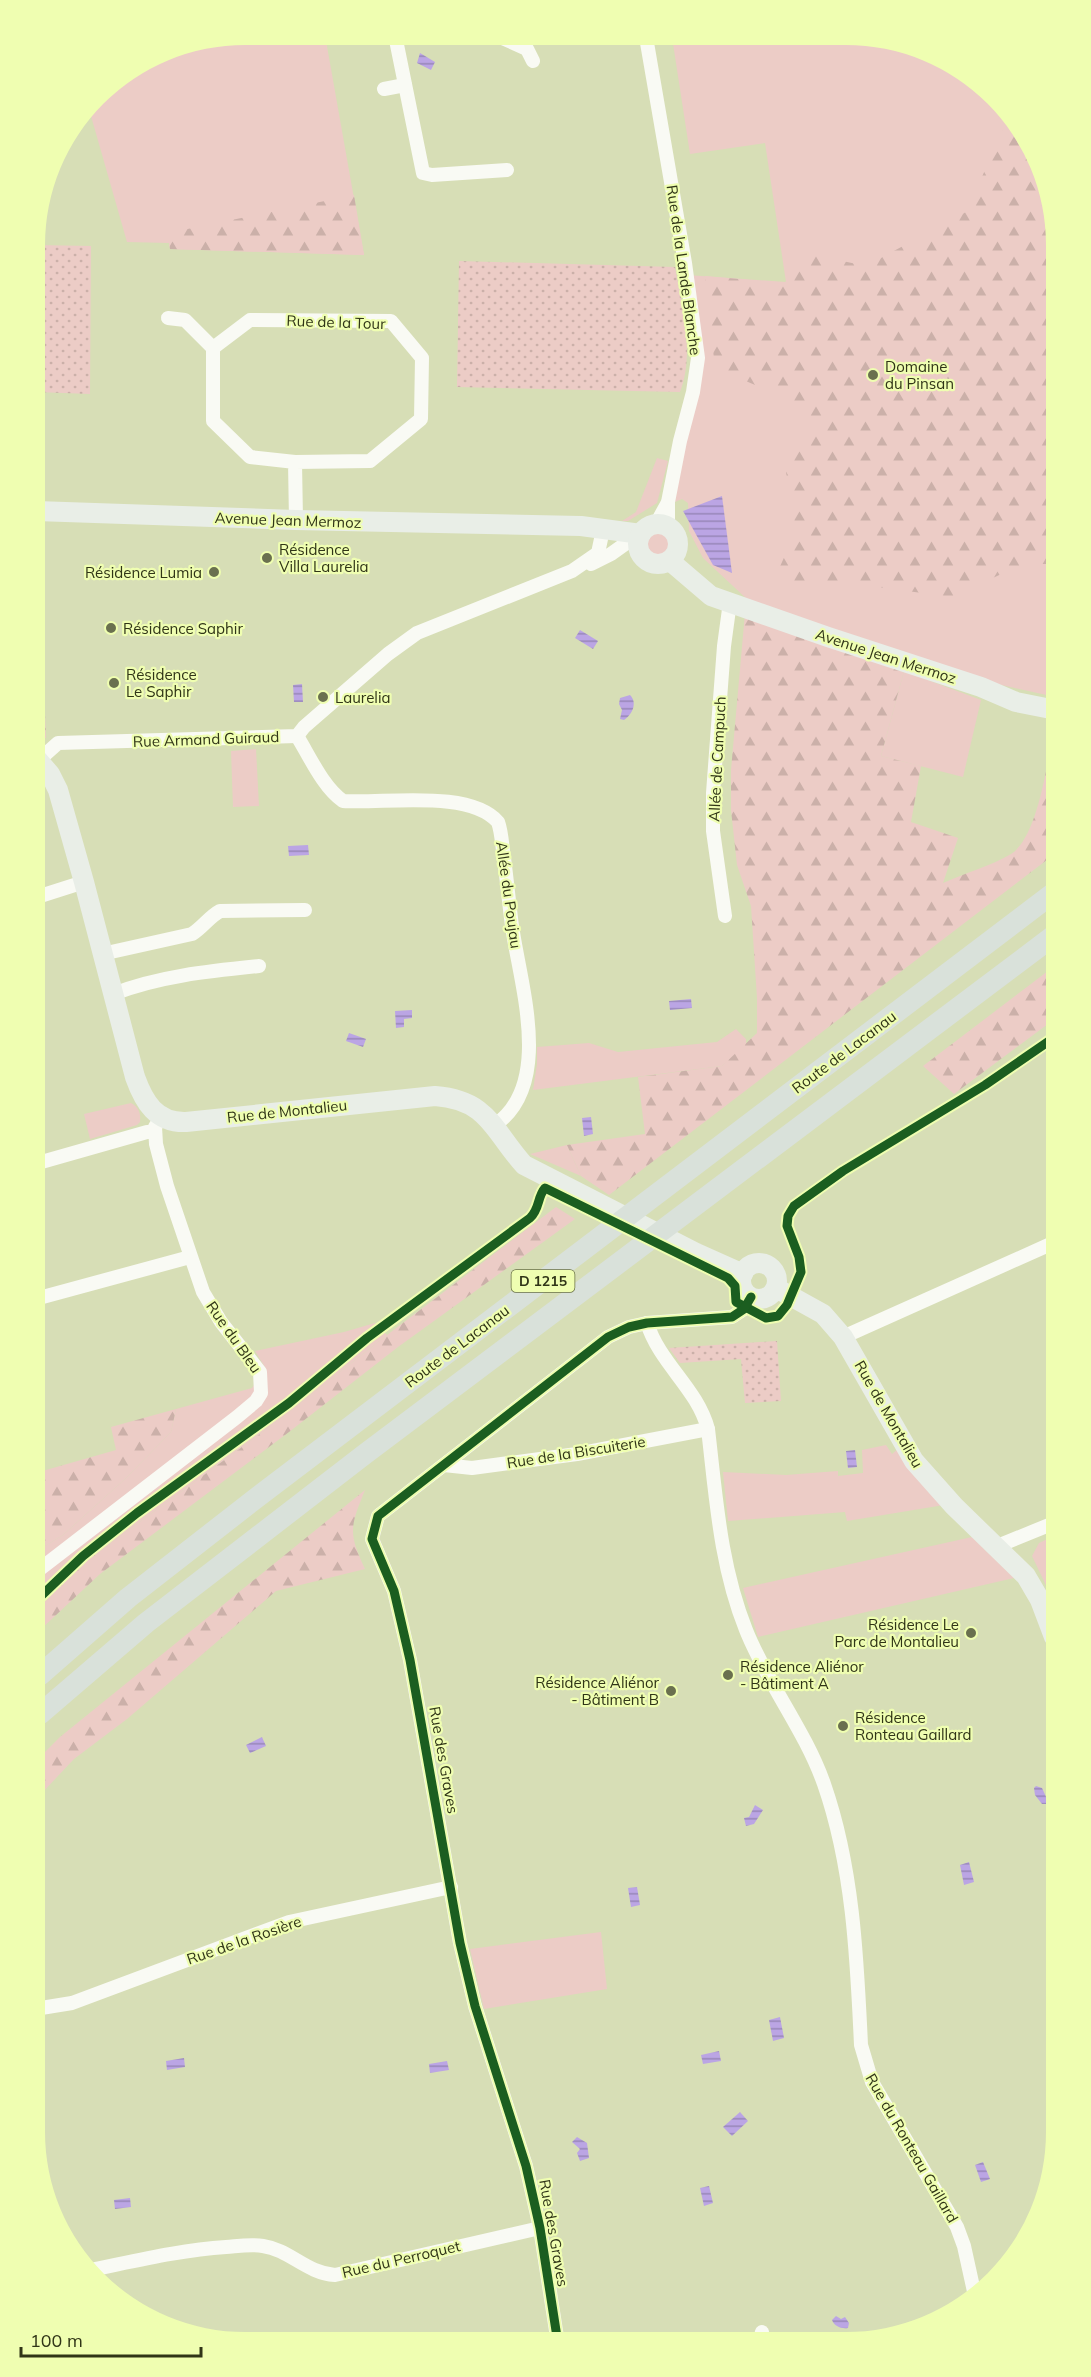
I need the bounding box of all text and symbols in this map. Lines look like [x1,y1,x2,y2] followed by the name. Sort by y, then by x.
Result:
[663,184,705,356] street label: Rue de la Lande Blanche
[286,311,386,333] street label: Rue de la Tour
[885,357,954,393] place label: Domaine du Pinsan
[866,368,880,382] marker: Domaine du Pinsan
[214,508,362,532] street label: Avenue Jean Mermoz
[279,540,369,576] place label: Résidence Villa Laurelia
[260,551,274,565] marker: Résidence Villa Laurelia
[85,563,202,582] place label: Résidence Lumia
[207,565,221,579] marker: Résidence Lumia
[123,619,243,638] place label: Résidence Saphir
[104,621,118,635] marker: Résidence Saphir
[813,624,959,688] street label: Avenue Jean Mermoz
[126,665,197,701] place label: Résidence Le Saphir
[107,676,121,690] marker: Résidence Le Saphir
[335,688,390,707] place label: Laurelia
[316,690,330,704] marker: Laurelia
[704,696,730,822] street label: Allée de Campuch
[132,727,280,751] street label: Rue Armand Guiraud
[492,840,526,950] street label: Allée du Poujau
[788,1007,900,1097] street label: Route de Lacanau
[226,1095,348,1127] street label: Rue de Montalieu
[512,1270,574,1292] road number: D 1215
[202,1297,266,1377] street label: Rue du Bleu
[401,1301,513,1391] street label: Route de Lacanau
[851,1357,927,1471] street label: Rue de Montalieu
[505,1432,647,1472] street label: Rue de la Biscuiterie
[834,1615,959,1651] place label: Résidence Le Parc de Montalieu
[964,1626,978,1640] marker: Résidence Le Parc de Montalieu
[740,1657,864,1693] place label: Résidence Aliénor - Bâtiment A
[721,1668,735,1682] marker: Résidence Aliénor - Bâtiment A
[535,1673,660,1709] place label: Résidence Aliénor - Bâtiment B
[664,1684,678,1698] marker: Résidence Aliénor - Bâtiment B
[425,1705,463,1815] street label: Rue des Graves
[855,1708,972,1744] place label: Résidence Ronteau Gaillard
[836,1719,850,1733] marker: Résidence Ronteau Gaillard
[184,1911,304,1969] street label: Rue de la Rosière
[861,2070,963,2226] street label: Rue du Ronteau Gaillard
[535,2178,573,2288] street label: Rue des Graves
[340,2236,462,2282] street label: Rue du Perroquet
[21,2320,201,2358] scale bar
[30,2329,83,2352] text: 100 m

